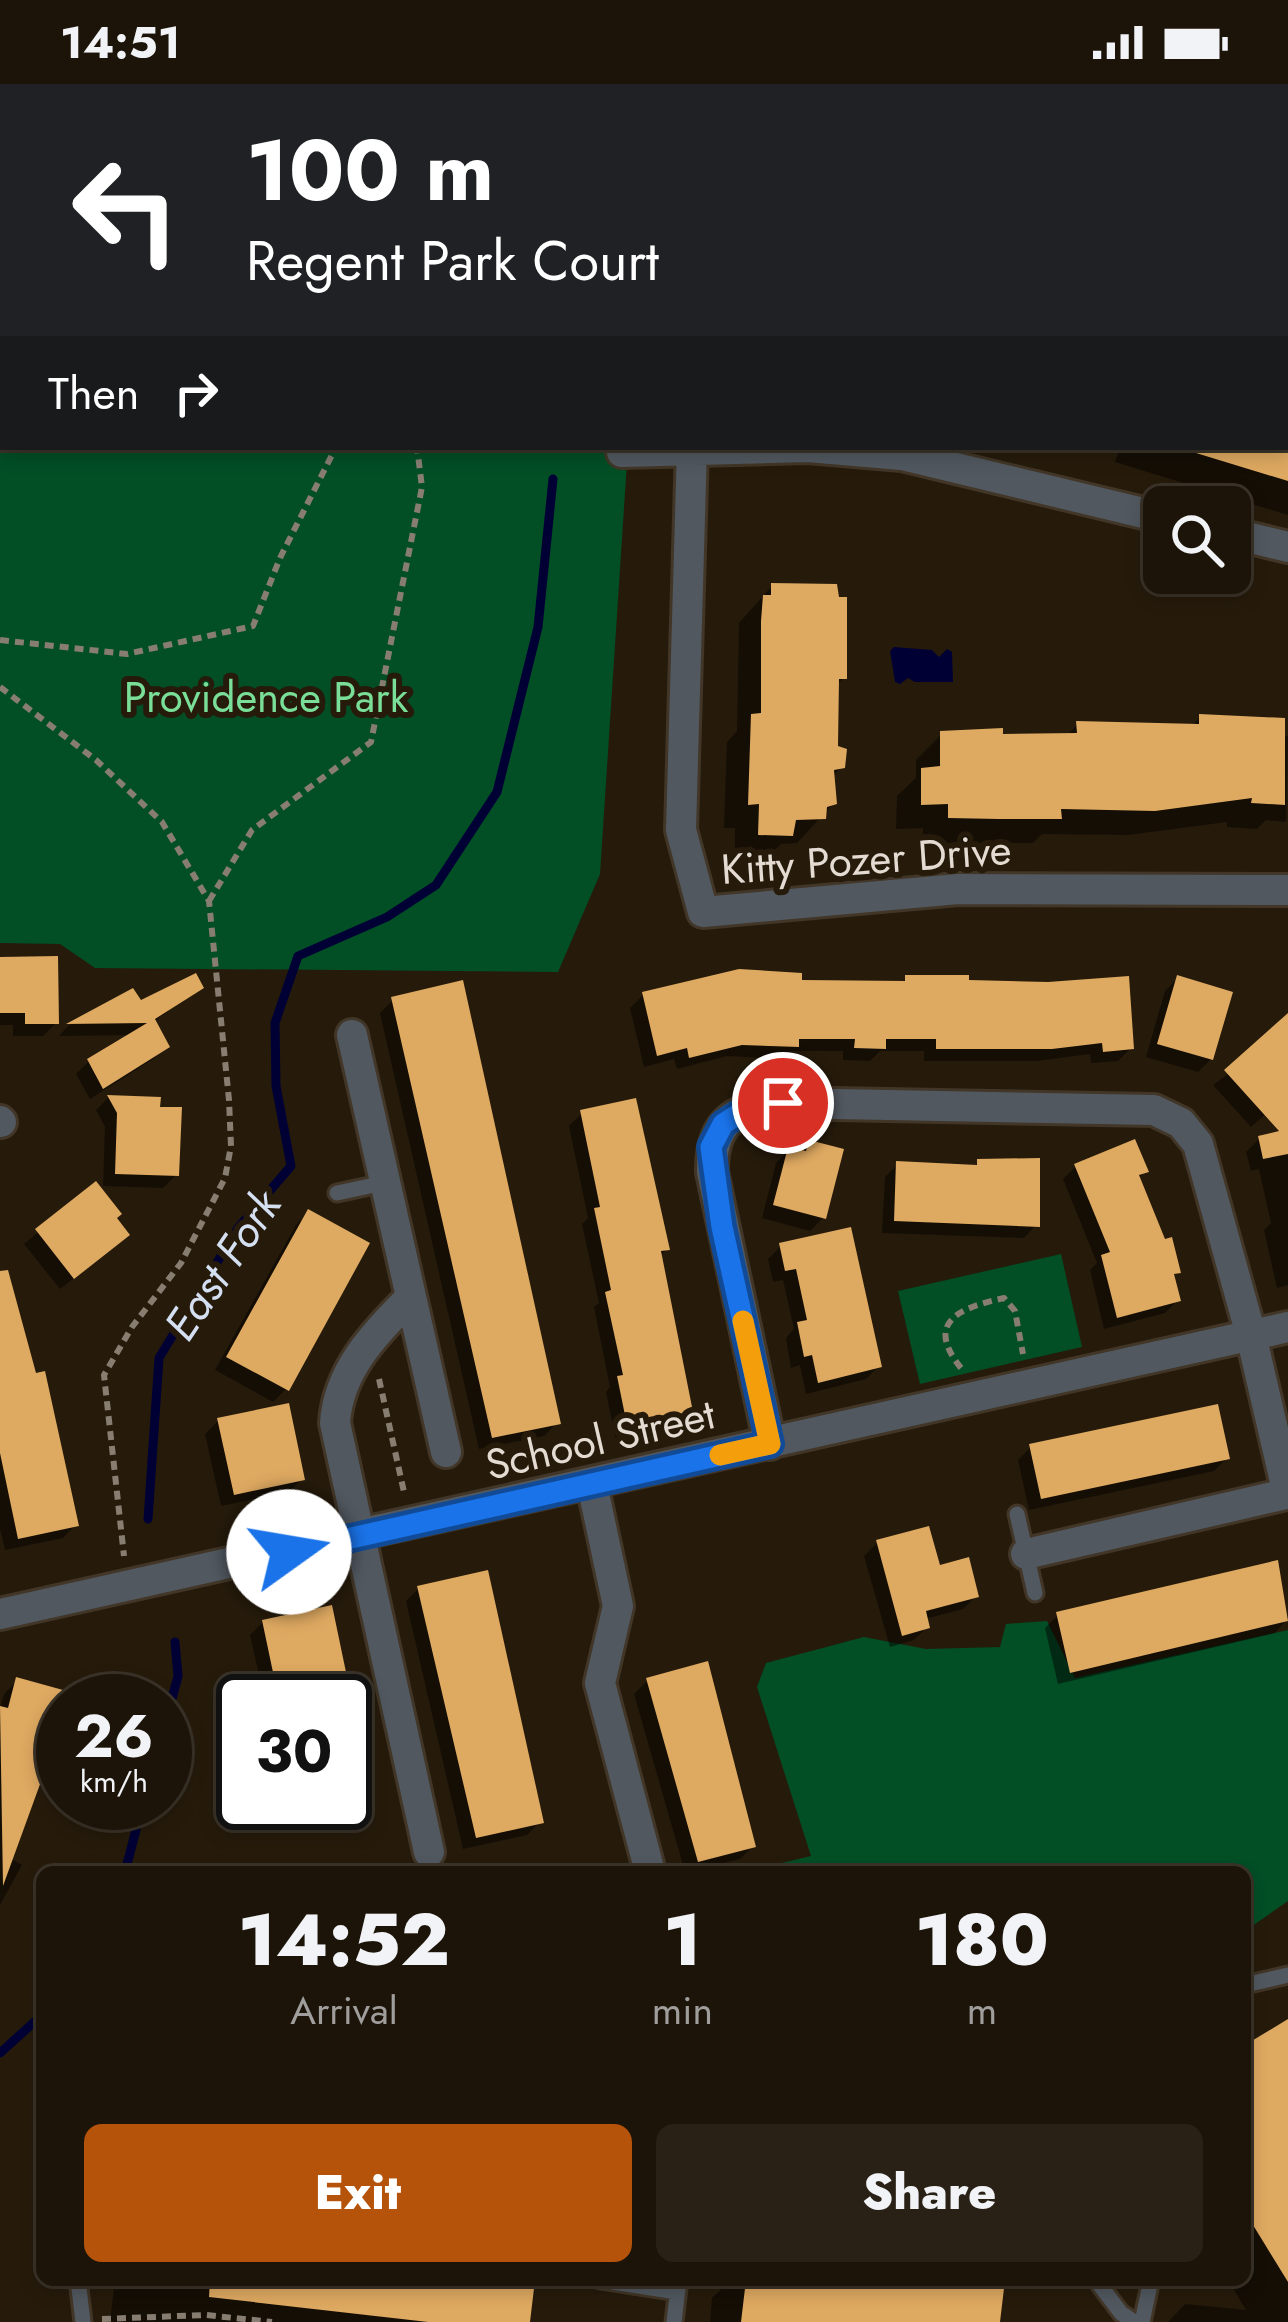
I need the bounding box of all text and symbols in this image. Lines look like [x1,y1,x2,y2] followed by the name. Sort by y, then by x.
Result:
[60,10,181,75] text: 14:51
[246,110,494,232] text: 100 m
[48,132,204,288] icon: left
[246,222,659,300] text: Regent Park Court
[163,360,229,426] icon: right
[48,361,139,426] text: Then
[1143,486,1251,594] map controls
[1143,486,1251,594] button: search
[124,667,409,728] park label: Providence Park
[719,819,1013,900] street label: Kitty Pozer Drive
[732,1052,834,1154] pin
[750,1070,816,1136] icon: arrive
[148,1176,298,1354] water label: East Fork
[480,1384,721,1495] street label: School Street
[226,1489,352,1615] position arrow
[216,1674,372,1830] speed limit sign: 30
[74,1693,154,1780] text: 26
[80,1760,148,1803] text: km/h
[238,1888,450,1992] text: 14:52
[663,1888,701,1992] text: 1
[915,1888,1049,1992] text: 180
[290,1982,398,2039] text: Arrival
[652,1982,713,2039] text: min
[967,1982,997,2039] text: m
[84,2124,632,2262] button: Exit
[656,2124,1203,2262] button: Share

